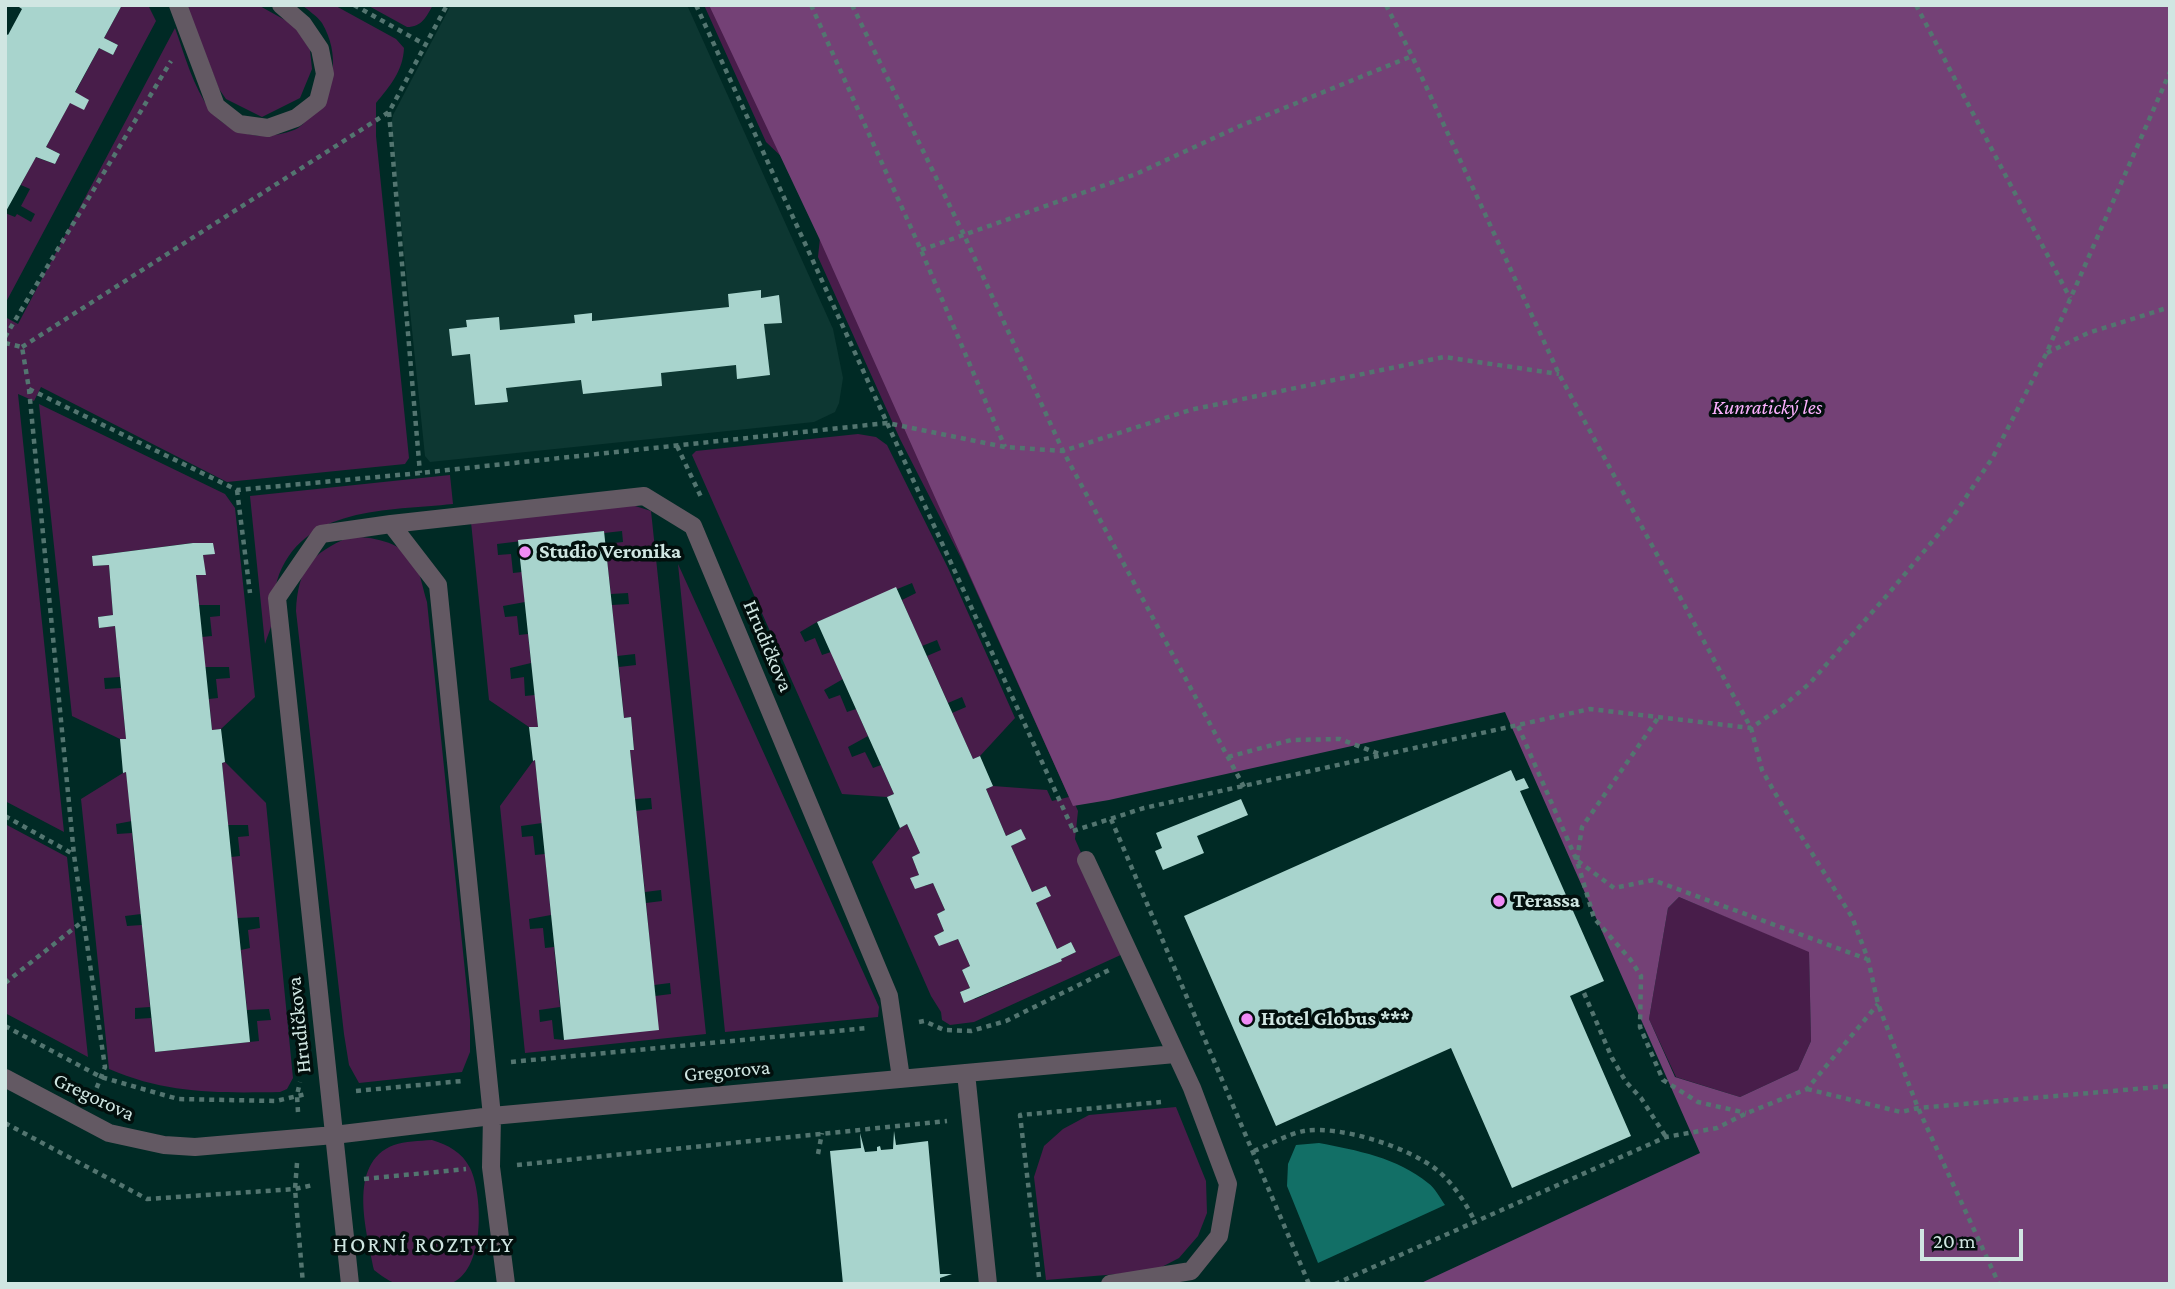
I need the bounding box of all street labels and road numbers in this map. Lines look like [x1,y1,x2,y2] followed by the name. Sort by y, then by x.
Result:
[737,596,799,696] street label: Hrudičkova
[281,975,317,1075] street label: Hrudičkova
[683,1055,771,1087] street label: Gregorova
[49,1067,139,1127] street label: Gregorova

